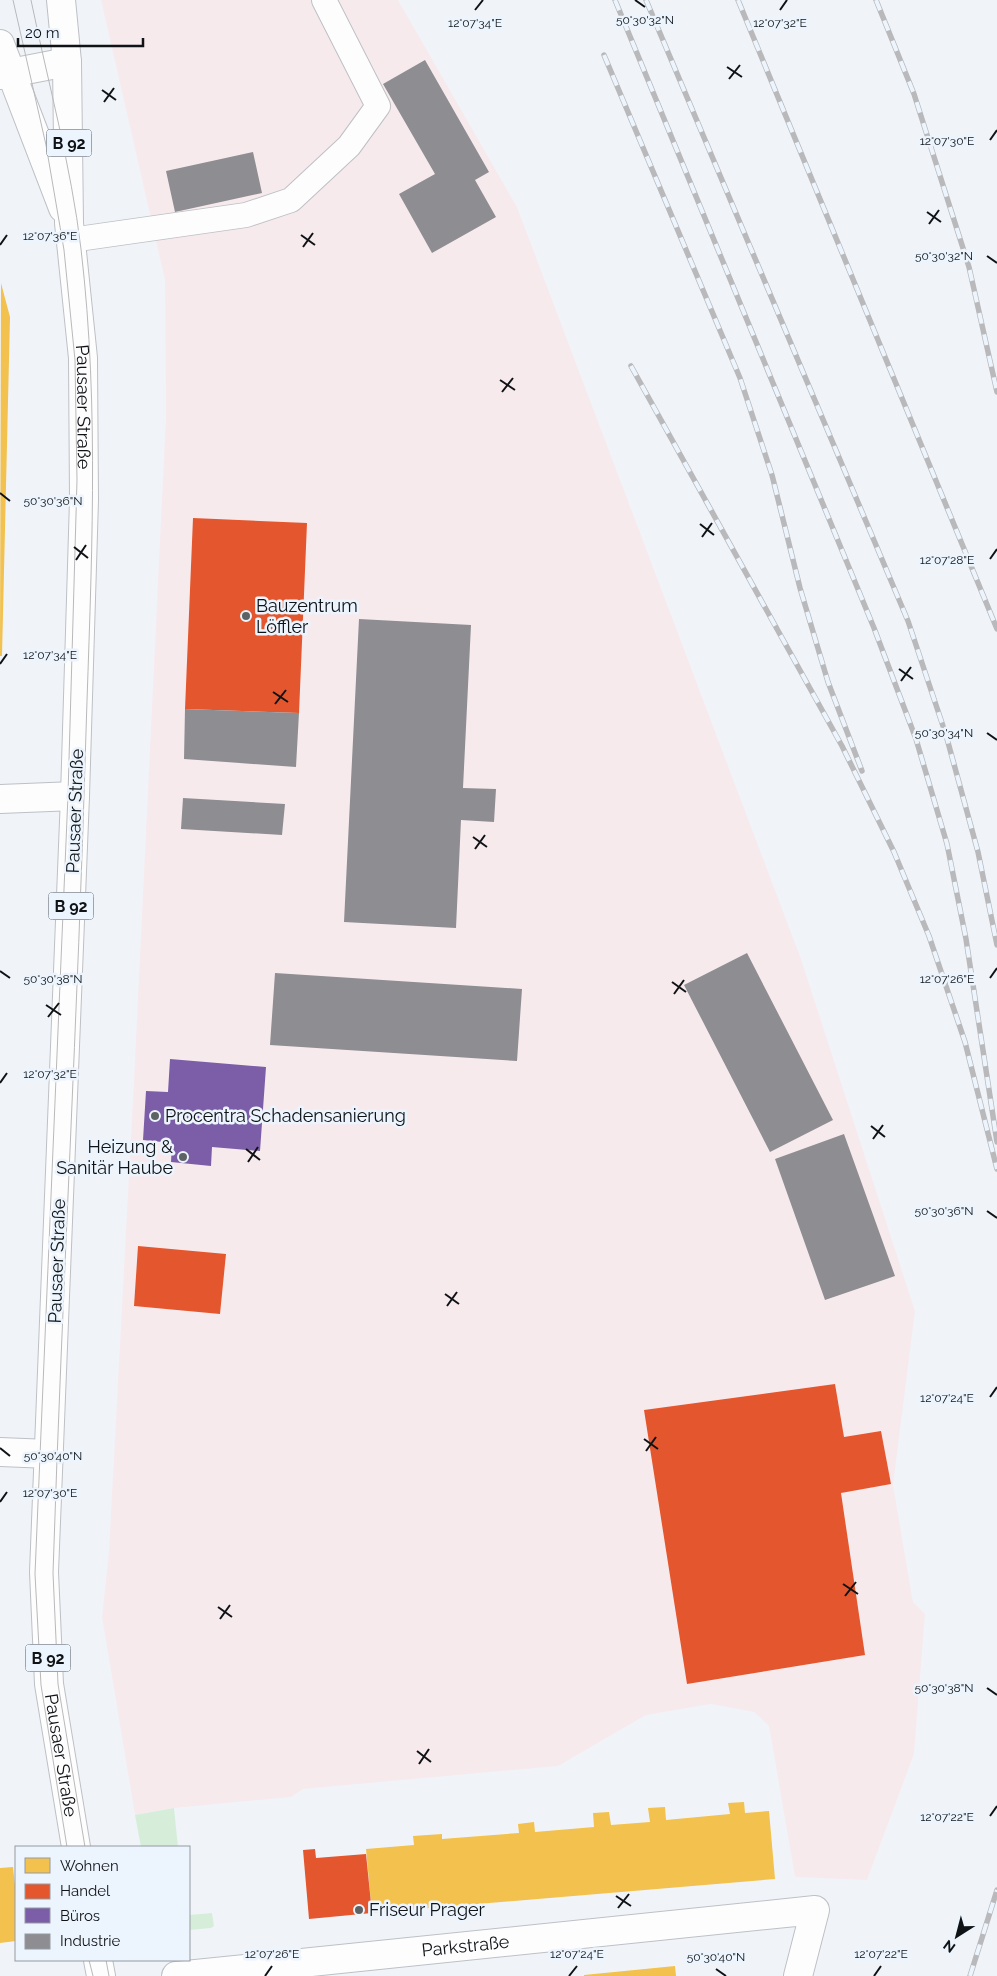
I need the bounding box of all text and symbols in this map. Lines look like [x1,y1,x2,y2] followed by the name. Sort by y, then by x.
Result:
[616,13,674,27] text: 50°30'32"N
[18,15,142,47] scale bar
[448,16,502,30] text: 12°07'34"E
[753,16,807,30] text: 12°07'32"E
[25,24,60,42] text: 20 m
[46,130,92,156] road number: B 92
[920,134,974,148] text: 12°07'30"E
[23,229,77,243] text: 12°07'36"E
[915,249,973,263] text: 50°30'32"N
[72,344,95,470] street label: Pausaer Straße
[23,494,83,508] text: 50°30'36"N
[920,553,974,567] text: 12°07'28"E
[256,595,358,637] place label: Bauzentrum Löffler
[240,610,252,622] marker: Bauzentrum Löffler
[23,648,77,662] text: 12°07'34"E
[915,726,973,740] text: 50°30'34"N
[62,748,87,874] street label: Pausaer Straße
[48,892,94,919] road number: B 92
[24,972,82,986] text: 50°30'38"N
[920,972,974,986] text: 12°07'26"E
[23,1067,77,1081] text: 12°07'32"E
[165,1105,406,1126] place label: Procentra Schadensanierung
[149,1110,161,1122] marker: Procentra Schadensanierung
[56,1136,173,1178] place label: Heizung & Sanitär Haube
[177,1151,189,1163] marker: Heizung & Sanitär Haube
[44,1198,69,1324] street label: Pausaer Straße
[914,1204,974,1218] text: 50°30'36"N
[920,1391,974,1405] text: 12°07'24"E
[24,1449,82,1463] text: 50°30'40"N
[23,1486,77,1500] text: 12°07'30"E
[26,1645,70,1672] road number: B 92
[915,1681,973,1695] text: 50°30'38"N
[41,1692,82,1819] street label: Pausaer Straße
[920,1810,974,1824] text: 12°07'22"E
[15,1846,190,1961] legend
[60,1857,119,1875] text: Wohnen
[60,1882,111,1900] text: Handel
[369,1899,486,1920] place label: Friseur Prager
[353,1904,365,1916] marker: Friseur Prager
[60,1907,100,1925] text: Büros
[932,1911,982,1961] north arrow
[421,1931,511,1961] street label: Parkstraße
[60,1932,121,1950] text: Industrie
[940,1937,958,1956] text: N
[245,1947,299,1961] text: 12°07'26"E
[550,1947,604,1961] text: 12°07'24"E
[854,1947,908,1961] text: 12°07'22"E
[687,1950,745,1964] text: 50°30'40"N

